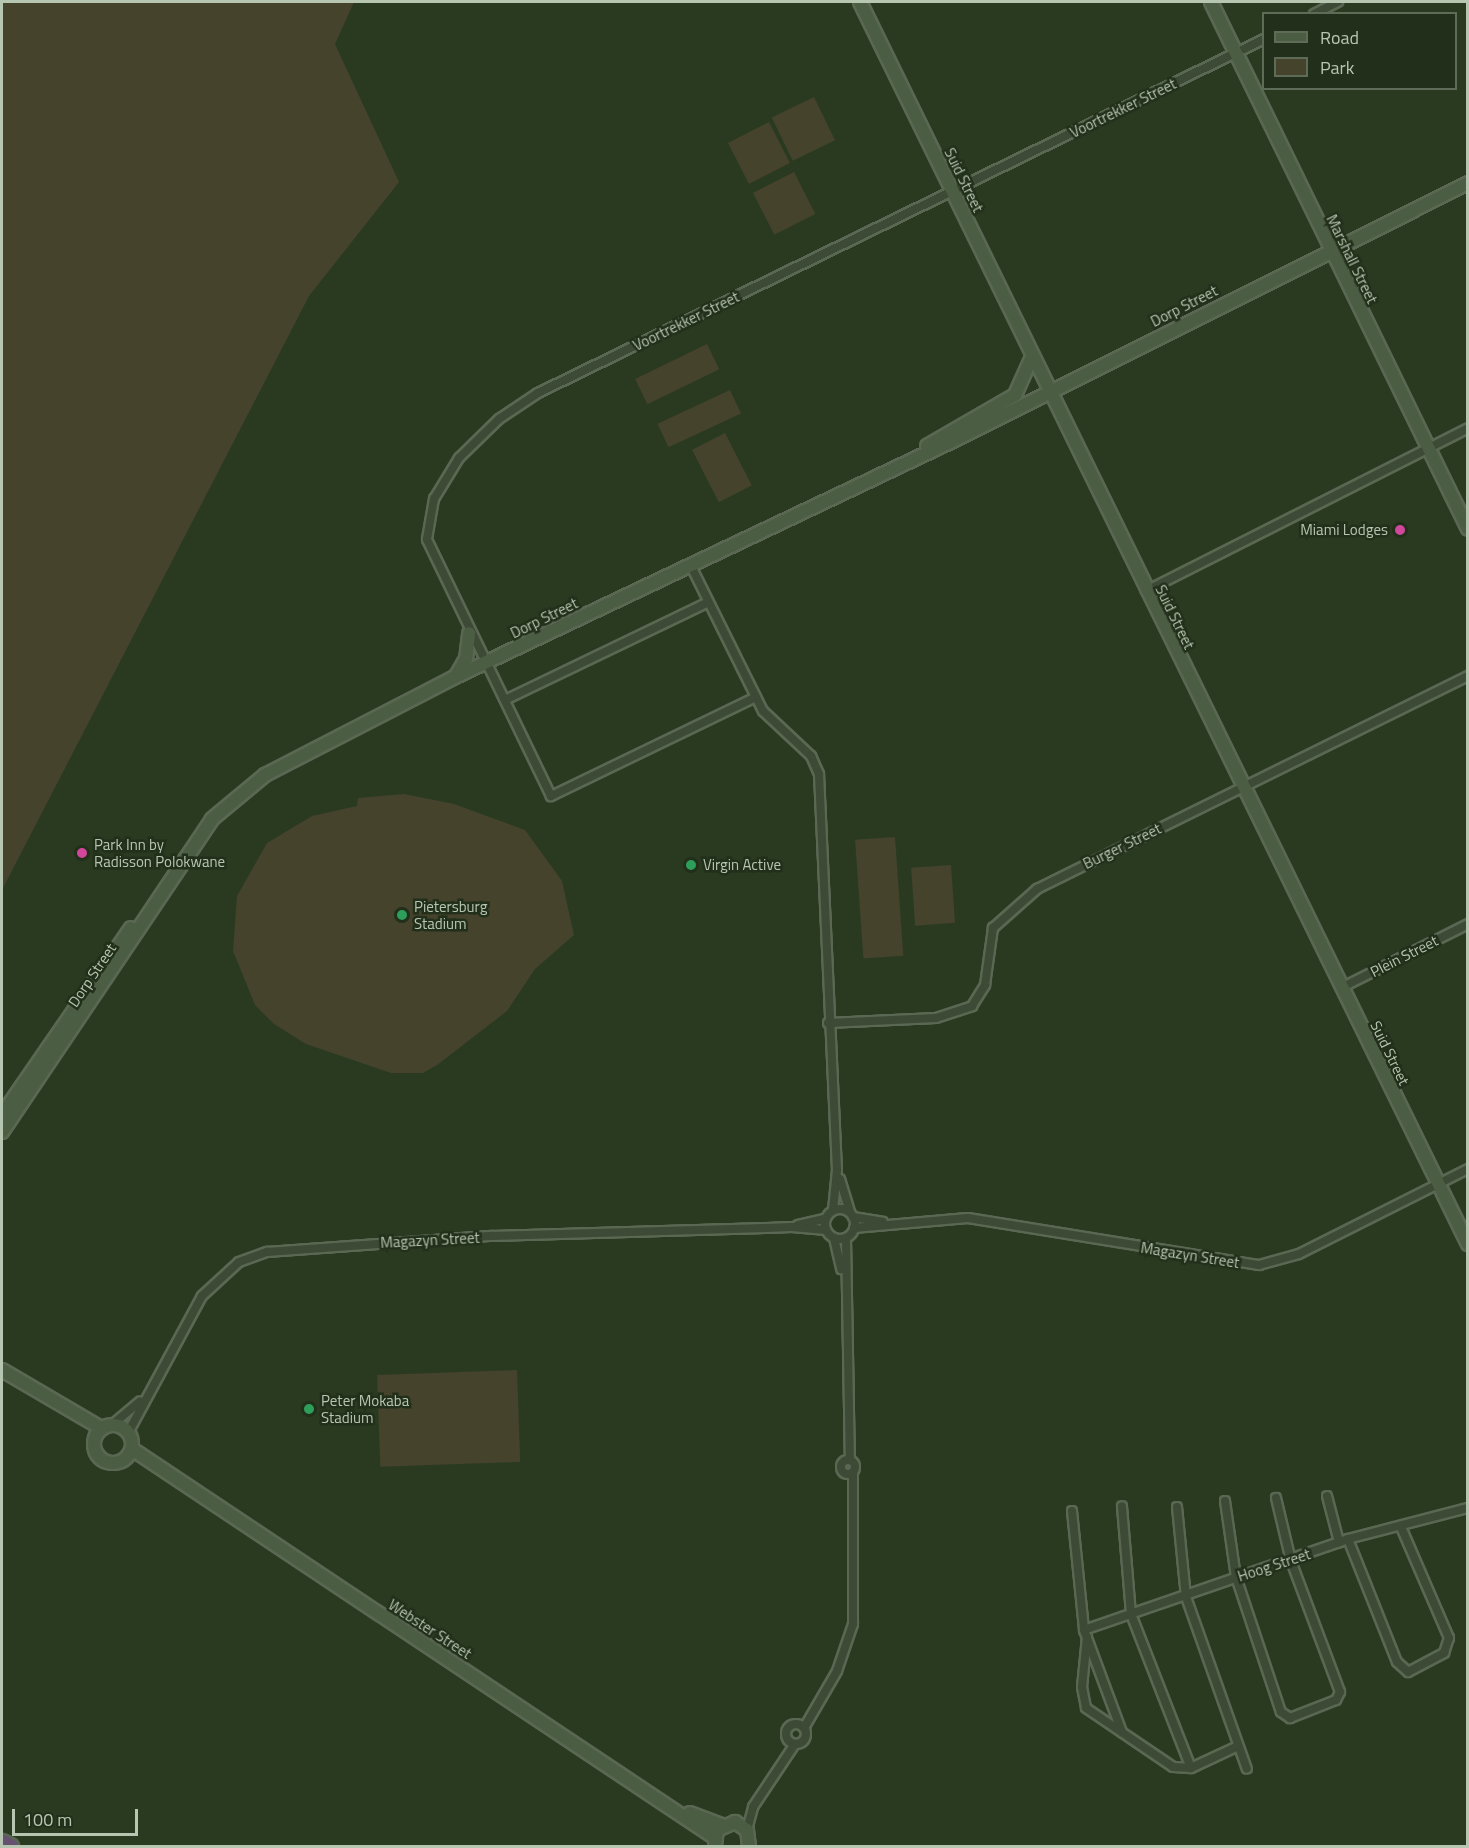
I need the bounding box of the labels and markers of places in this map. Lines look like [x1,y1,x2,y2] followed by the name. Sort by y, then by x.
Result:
[1300,521,1388,539] place label: Miami Lodges
[1393,523,1407,537] marker: Miami Lodges
[94,835,225,870] place label: Park Inn by Radisson Polokwane
[75,846,89,860] marker: Park Inn by Radisson Polokwane
[703,856,781,874] place label: Virgin Active
[684,858,698,872] marker: Virgin Active
[414,897,487,932] place label: Pietersburg Stadium
[395,908,409,922] marker: Pietersburg Stadium
[321,1391,409,1426] place label: Peter Mokaba Stadium
[302,1402,316,1416] marker: Peter Mokaba Stadium

